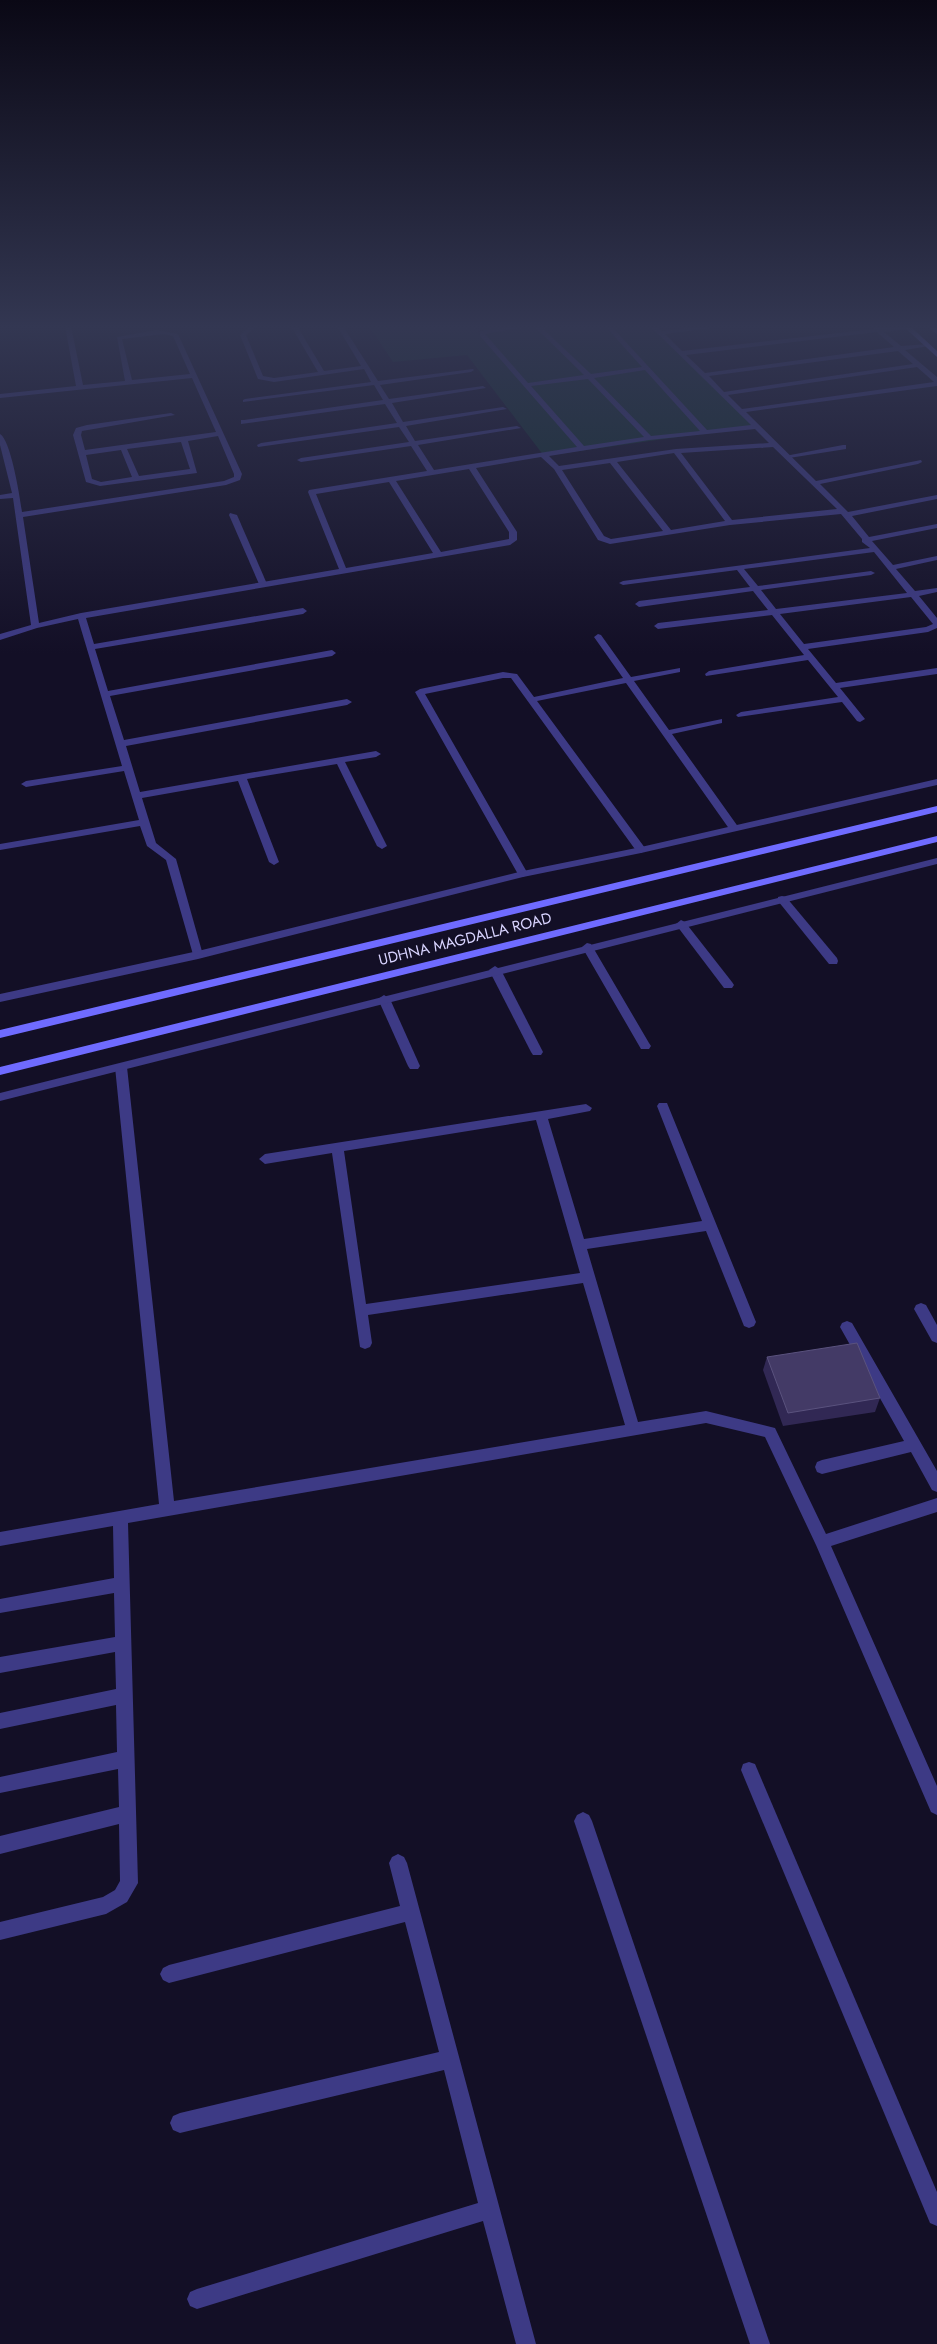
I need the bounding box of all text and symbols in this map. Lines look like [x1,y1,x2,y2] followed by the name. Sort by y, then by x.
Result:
[376,907,554,971] street label: UDHNA MAGDALLA ROAD

